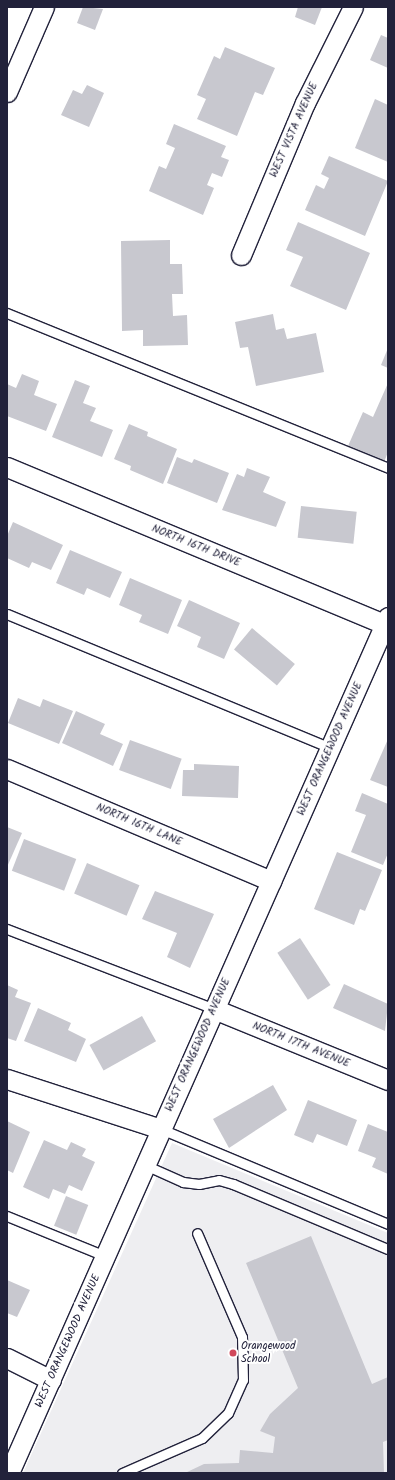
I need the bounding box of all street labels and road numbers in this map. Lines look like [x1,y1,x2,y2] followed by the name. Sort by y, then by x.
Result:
[267,80,321,180] street label: WEST VISTA AVENUE
[150,522,242,570] street label: NORTH 16TH DRIVE
[295,680,365,818] street label: WEST ORANGEWOOD AVENUE
[94,801,184,849] street label: NORTH 16TH LANE
[163,976,233,1114] street label: WEST ORANGEWOOD AVENUE
[250,1019,352,1071] street label: NORTH 17TH AVENUE
[33,1272,103,1410] street label: WEST ORANGEWOOD AVENUE

